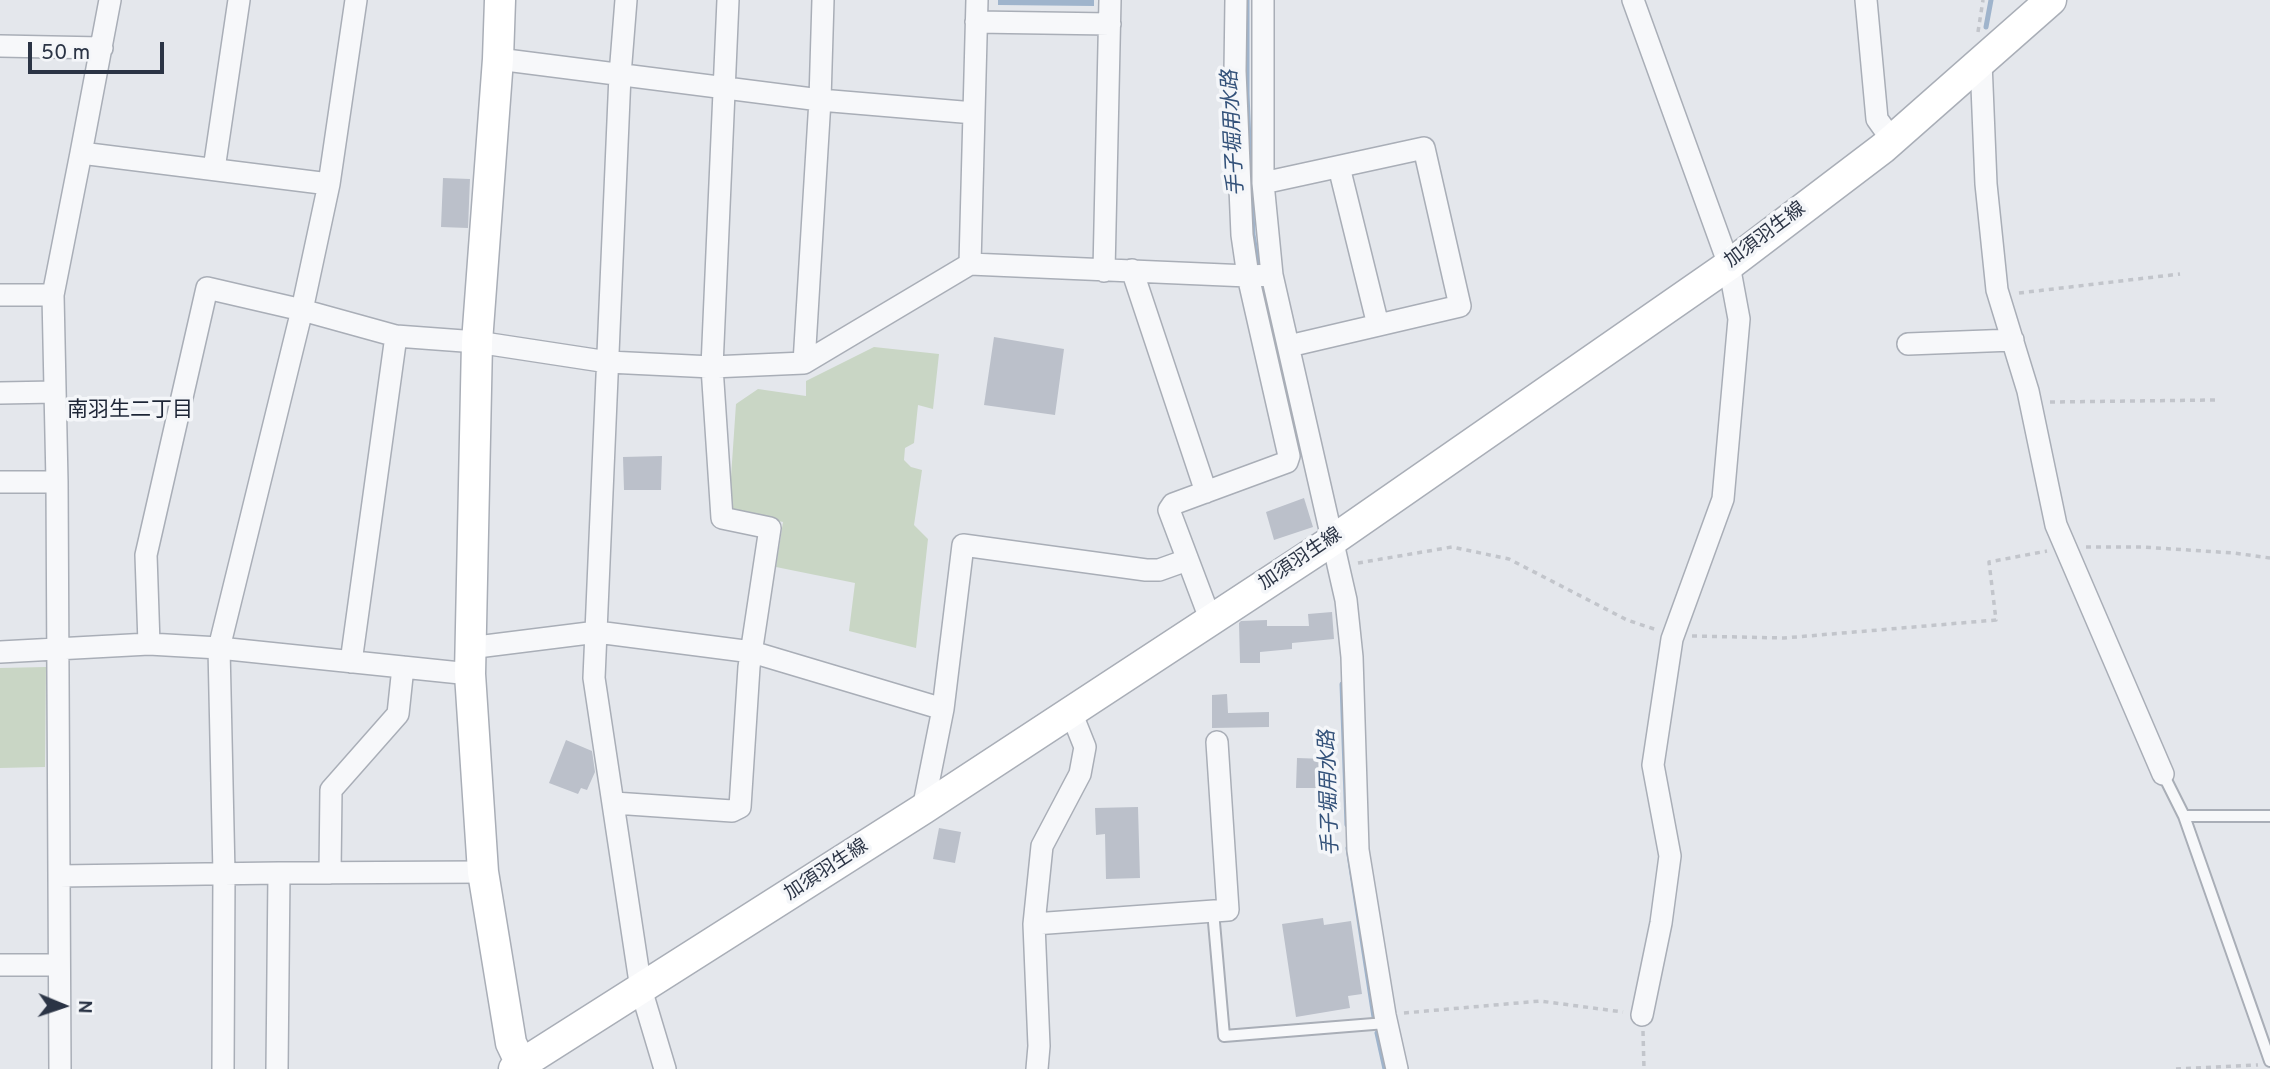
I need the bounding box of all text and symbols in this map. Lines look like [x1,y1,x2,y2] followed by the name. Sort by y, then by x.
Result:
[32,28,168,72] scale bar
[41,40,90,67] text: 50 m
[1219,69,1251,197] water label: 手子堀用水路
[1721,198,1811,274] street label: 加須羽生線
[67,399,193,425] district label: 南羽生二丁目
[1255,524,1347,596] street label: 加須羽生線
[1316,730,1346,856] water label: 手子堀用水路
[781,836,873,906] street label: 加須羽生線
[28,971,98,1041] north arrow
[72,999,96,1014] text: N

